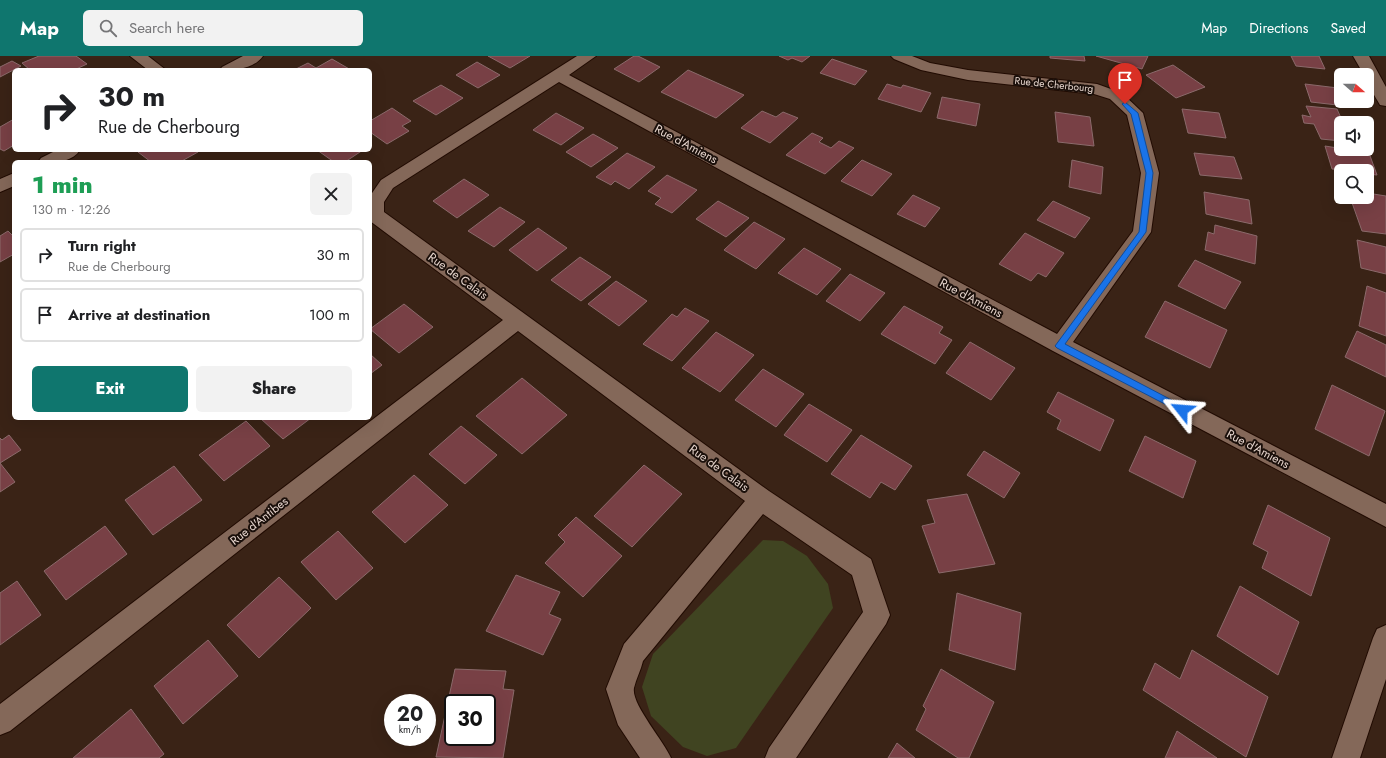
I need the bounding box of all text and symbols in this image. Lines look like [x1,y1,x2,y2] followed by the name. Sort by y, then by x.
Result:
[83,10,363,46] search box
[20,15,59,42] text: Map
[97,17,119,39] icon: search
[129,17,205,39] text: Search here
[1201,18,1227,38] text: Map
[1249,18,1309,38] text: Directions
[1331,18,1366,38] text: Saved
[1108,63,1142,104] pin
[1334,68,1374,108] north arrow
[1334,68,1374,204] map controls
[1114,69,1136,91] icon: arrive
[1014,73,1094,96] street label: Rue de Cherbourg
[98,76,165,117] text: 30 m
[32,84,84,136] icon: right
[98,114,240,140] text: Rue de Cherbourg
[1334,116,1374,156] button: sound
[651,120,721,168] street label: Rue d'Amiens
[1334,164,1374,204] button: search
[32,167,93,202] text: 1 min
[310,173,352,215] button: close
[32,200,111,219] text: 130 m · 12:26
[68,235,136,257] text: Turn right
[34,244,56,266] icon: right
[317,244,350,266] text: 30 m
[424,248,492,304] street label: Rue de Calais
[68,257,171,276] text: Rue de Cherbourg
[936,274,1006,322] street label: Rue d'Amiens
[34,304,56,326] icon: arrive
[68,304,210,326] text: Arrive at destination
[309,304,350,326] text: 100 m
[32,366,188,412] button: Exit
[196,366,352,412] button: Share
[1161,389,1203,431] position arrow
[1223,425,1293,473] street label: Rue d'Amiens
[685,440,753,496] street label: Rue de Calais
[226,492,292,549] street label: Rue d'Antibes
[444,694,496,746] speed limit sign: 30
[397,700,423,729] text: 20
[399,722,421,737] text: km/h

